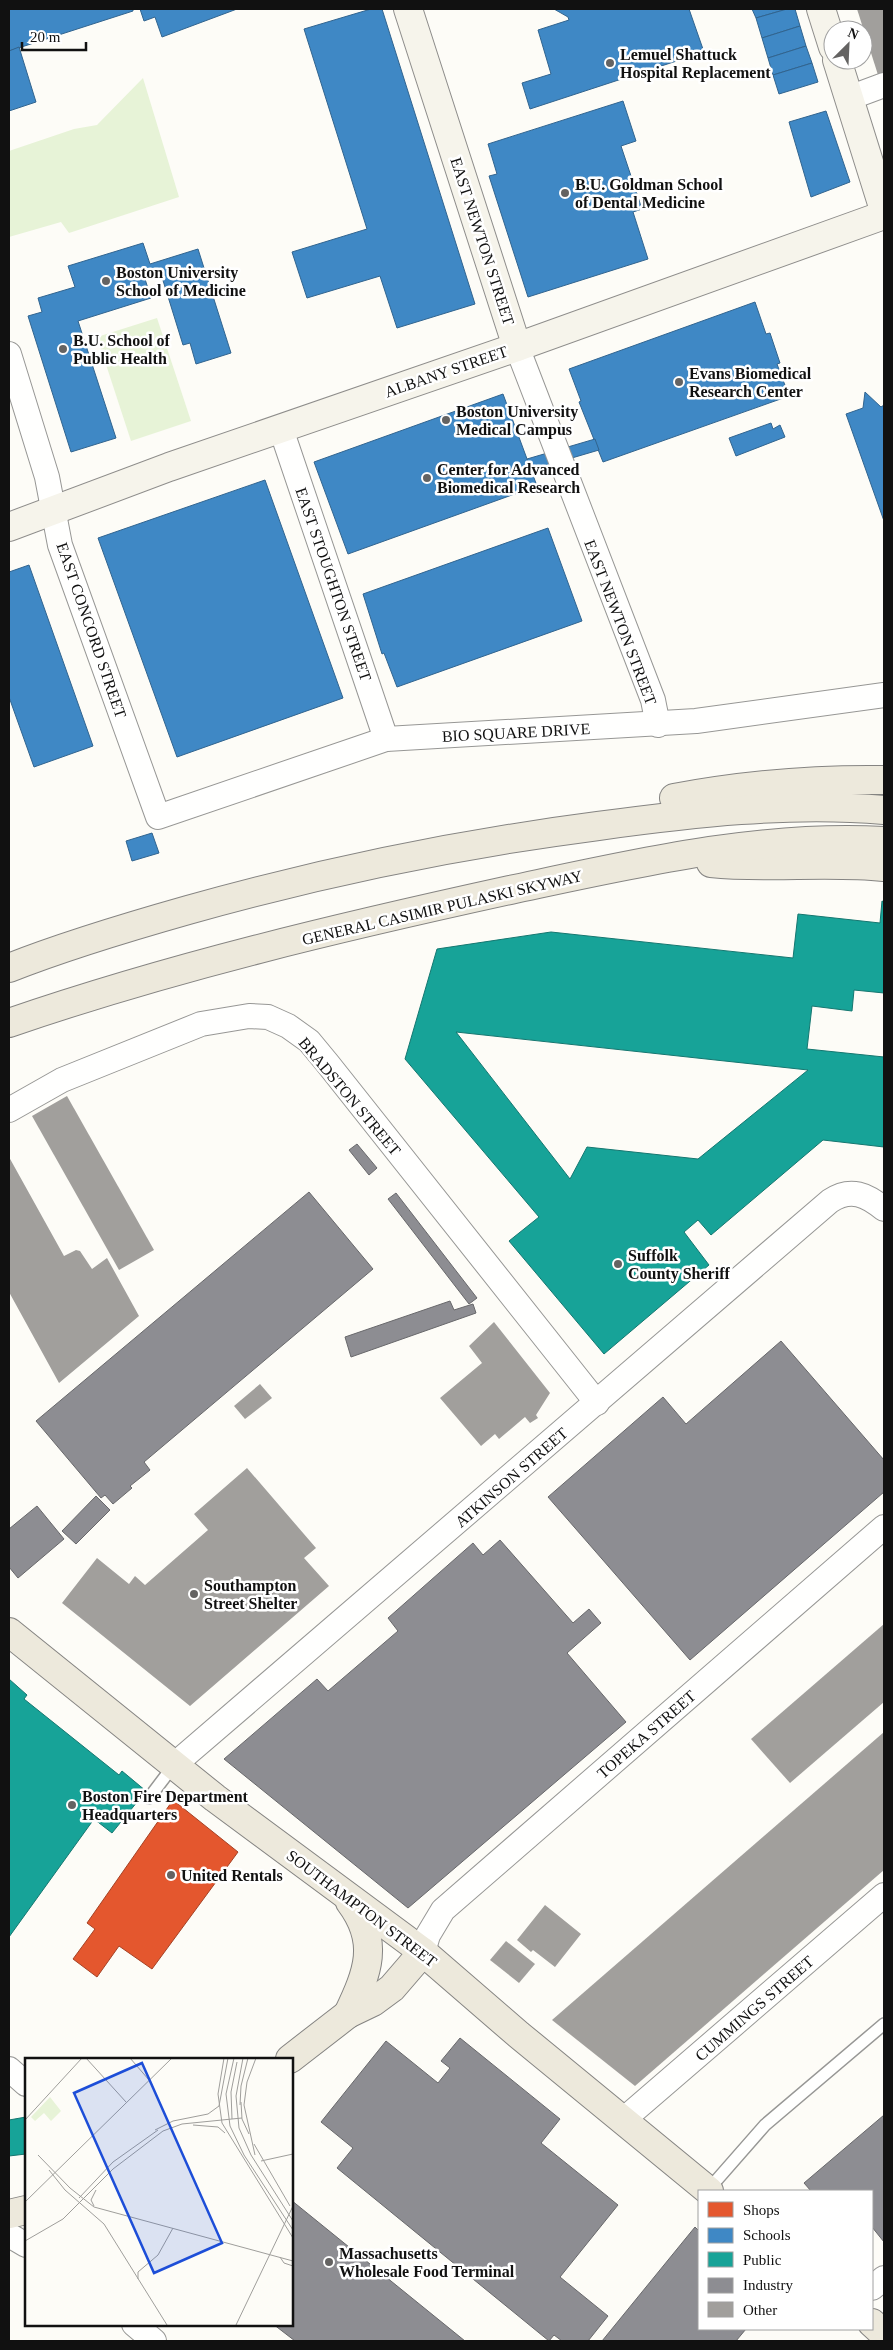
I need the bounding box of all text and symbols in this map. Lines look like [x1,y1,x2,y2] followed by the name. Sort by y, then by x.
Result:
[22,20,86,52] scale bar
[823,20,873,70] north arrow
[845,25,861,42] text: N
[30,29,61,45] text: 20 m
[620,46,771,82] place label: Lemuel Shattuck Hospital Replacement
[604,57,616,69] marker: Lemuel Shattuck Hospital Replacement
[447,155,518,327] street label: EAST NEWTON STREET
[575,176,723,211] place label: B.U. Goldman School of Dental Medicine
[559,187,571,199] marker: B.U. Goldman School of Dental Medicine
[116,264,246,299] place label: Boston University School of Medicine
[100,275,112,287] marker: Boston University School of Medicine
[73,332,171,367] place label: B.U. School of Public Health
[383,342,510,400] street label: ALBANY STREET
[57,343,69,355] marker: B.U. School of Public Health
[689,365,812,400] place label: Evans Biomedical Research Center
[673,376,685,388] marker: Evans Biomedical Research Center
[456,403,578,439] place label: Boston University Medical Campus
[440,414,452,426] marker: Boston University Medical Campus
[437,461,580,496] place label: Center for Advanced Biomedical Research
[421,472,433,484] marker: Center for Advanced Biomedical Research
[292,485,375,683] street label: EAST STOUGHTON STREET
[581,537,660,707] street label: EAST NEWTON STREET
[53,540,130,720] street label: EAST CONCORD STREET
[441,720,591,745] street label: BIO SQUARE DRIVE
[300,867,584,948] street label: GENERAL CASIMIR PULASKI SKYWAY
[295,1034,404,1159] street label: BRADSTON STREET
[628,1247,730,1283] place label: Suffolk County Sheriff
[612,1258,624,1270] marker: Suffolk County Sheriff
[452,1424,571,1531] street label: ATKINSON STREET
[204,1577,297,1612] place label: Southampton Street Shelter
[188,1588,200,1600] marker: Southampton Street Shelter
[594,1687,699,1782] street label: TOPEKA STREET
[82,1788,249,1824] place label: Boston Fire Department Headquarters
[66,1799,78,1811] marker: Boston Fire Department Headquarters
[283,1846,440,1970] street label: SOUTHAMPTON STREET
[181,1867,283,1884] place label: United Rentals
[165,1869,177,1881] marker: United Rentals
[692,1952,817,2064] street label: CUMMINGS STREET
[25,2058,292,2325] inset map
[698,2190,873,2330] legend
[743,2202,780,2218] text: Shops
[743,2227,791,2243] text: Schools
[339,2245,515,2280] place label: Massachusetts Wholesale Food Terminal
[743,2252,782,2268] text: Public
[323,2256,335,2268] marker: Massachusetts Wholesale Food Terminal
[743,2277,793,2293] text: Industry
[743,2302,777,2318] text: Other

